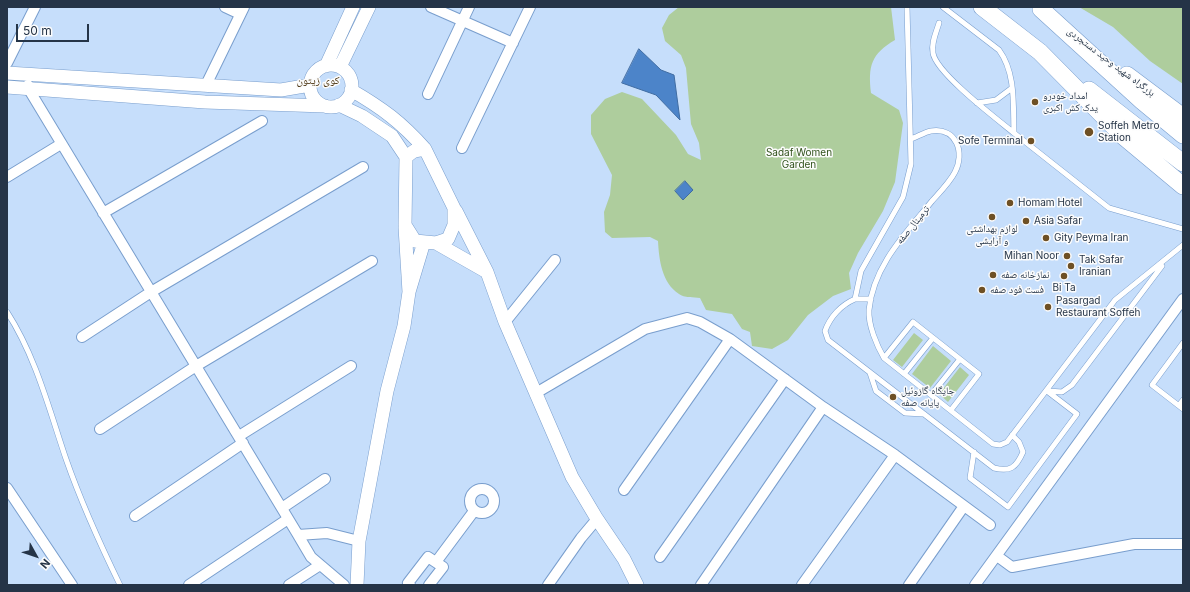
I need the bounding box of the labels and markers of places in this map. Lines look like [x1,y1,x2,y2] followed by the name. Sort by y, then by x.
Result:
[1043,90,1098,114] place label: امداد خودرو یدک کش اکبری
[1030,97,1040,107] marker: امداد خودرو یدک کش اکبری
[1098,120,1159,144] place label: Soffeh Metro Station
[1083,126,1095,138] marker: Soffeh Metro Station
[958,135,1023,147] place label: Sofe Terminal
[1026,136,1036,146] marker: Sofe Terminal
[1018,197,1082,209] place label: Homam Hotel
[1005,198,1015,208] marker: Homam Hotel
[987,212,997,222] marker: لوازم بهداشتی و آرایشی
[1034,215,1082,227] place label: Asia Safar
[1021,216,1031,226] marker: Asia Safar
[966,223,1018,246] place label: لوازم بهداشتی و آرایشی
[1054,232,1129,244] place label: Gity Peyma Iran
[1041,233,1051,243] marker: Gity Peyma Iran
[1004,250,1059,262] place label: Mihan Noor
[1062,251,1072,261] marker: Mihan Noor
[1079,254,1124,278] place label: Tak Safar Iranian
[1066,261,1076,271] marker: Tak Safar Iranian
[1001,269,1049,281] place label: نمازخانه صفه
[988,270,998,280] marker: نمازخانه صفه
[1059,271,1069,281] marker: Bi Ta
[1052,282,1076,294] place label: Bi Ta
[990,284,1044,296] place label: فست فود صفه
[977,285,987,295] marker: فست فود صفه
[1056,295,1140,318] place label: Pasargad Restaurant Soffeh
[1043,302,1053,312] marker: Pasargad Restaurant Soffeh
[901,385,955,408] place label: جایگاه گازوئیل پایانه صفه
[888,392,898,402] marker: جایگاه گازوئیل پایانه صفه

